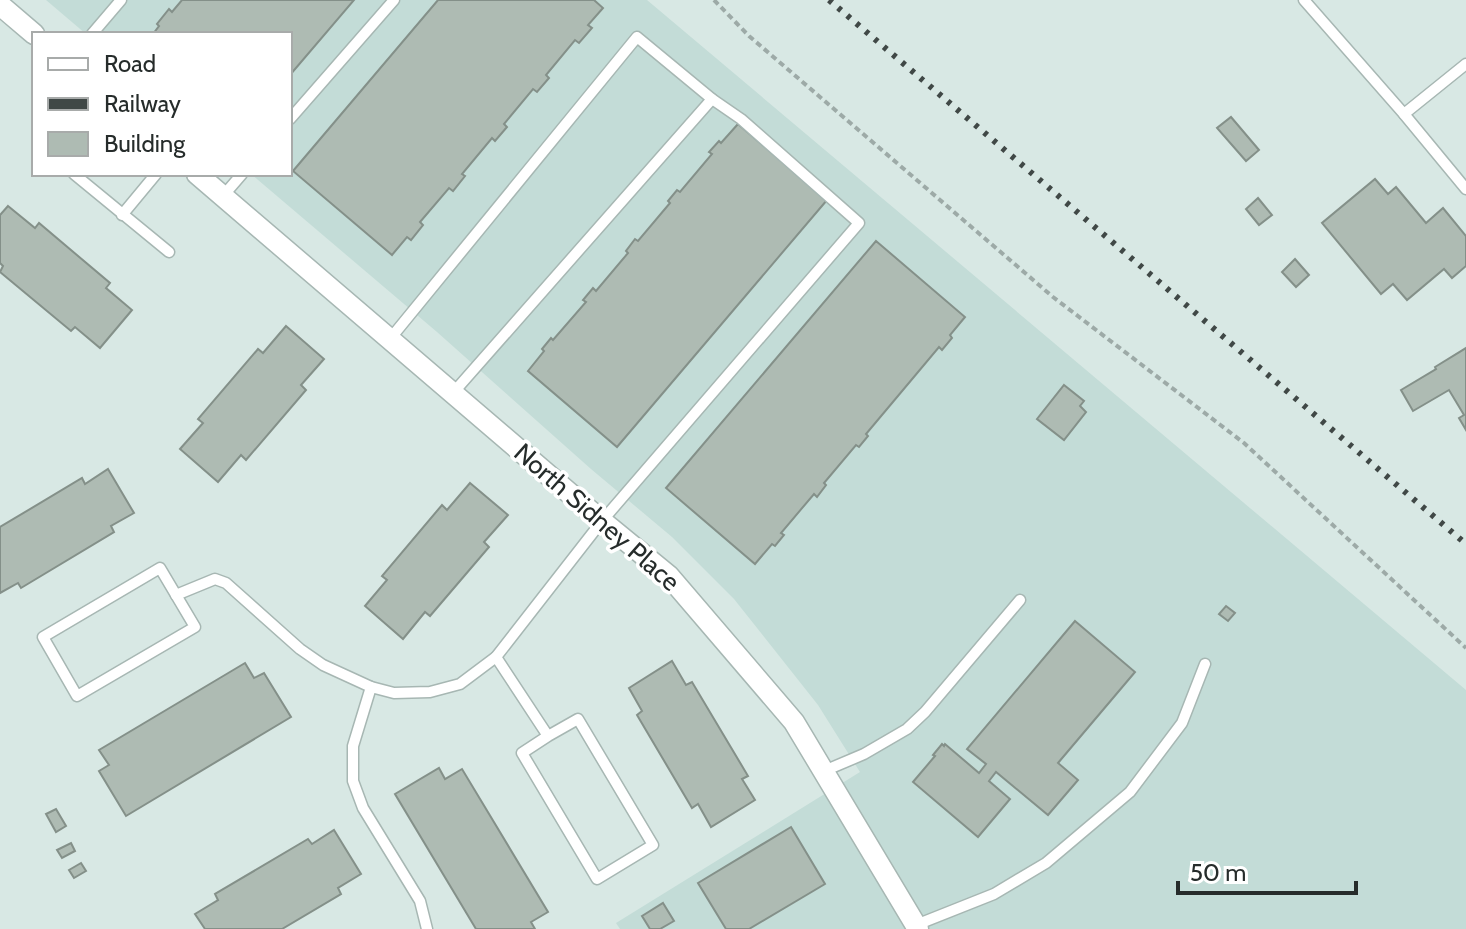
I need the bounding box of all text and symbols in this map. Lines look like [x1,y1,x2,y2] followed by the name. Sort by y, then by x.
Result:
[32,32,292,176] legend
[104,49,156,78] text: Road
[104,89,181,118] text: Railway
[104,129,186,158] text: Building
[508,436,686,598] street label: North Sidney Place
[1178,845,1356,895] scale bar
[1190,858,1246,887] text: 50 m

